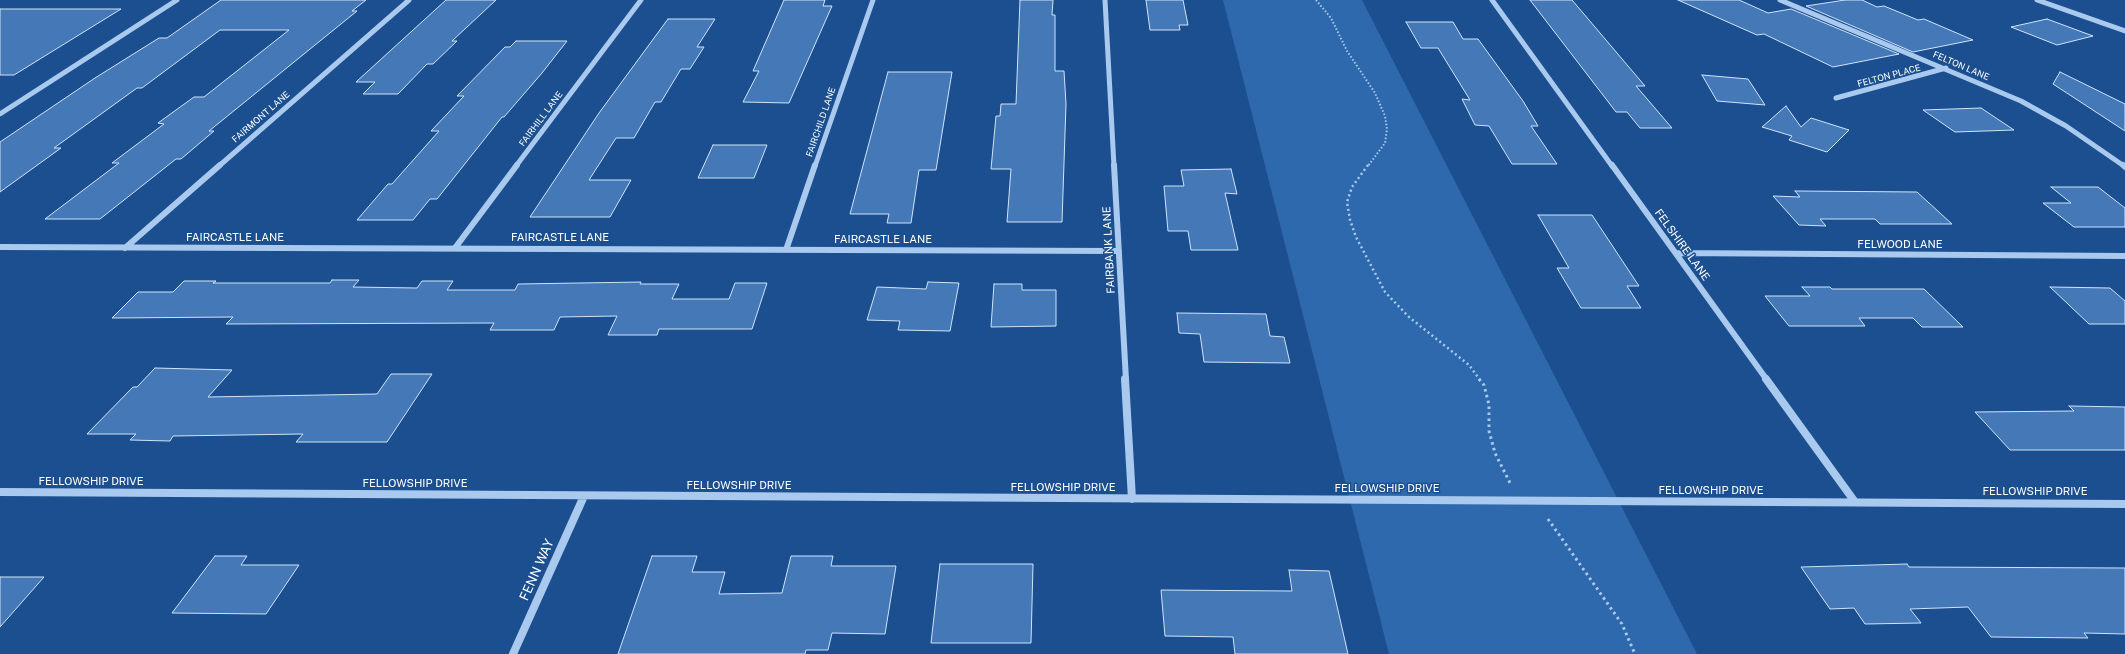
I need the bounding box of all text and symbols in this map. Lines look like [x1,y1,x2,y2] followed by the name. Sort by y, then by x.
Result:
[1931,49,1991,83] street label: FELTON LANE
[1856,62,1922,90] street label: FELTON PLACE
[804,86,838,158] street label: FAIRCHILD LANE
[230,89,292,145] street label: FAIRMONT LANE
[517,89,565,149] street label: FAIRHILL LANE
[1100,206,1118,294] street label: FAIRBANK LANE
[1652,207,1712,283] street label: FELSHIRE LANE
[186,231,284,245] street label: FAIRCASTLE LANE
[511,231,609,245] street label: FAIRCASTLE LANE
[834,233,932,247] street label: FAIRCASTLE LANE
[1857,238,1943,252] street label: FELWOOD LANE
[38,475,144,489] street label: FELLOWSHIP DRIVE
[362,477,468,491] street label: FELLOWSHIP DRIVE
[686,479,792,493] street label: FELLOWSHIP DRIVE
[1010,481,1116,495] street label: FELLOWSHIP DRIVE
[1334,482,1440,496] street label: FELLOWSHIP DRIVE
[1658,484,1764,498] street label: FELLOWSHIP DRIVE
[1982,485,2088,499] street label: FELLOWSHIP DRIVE
[517,537,557,603] street label: FENN WAY

